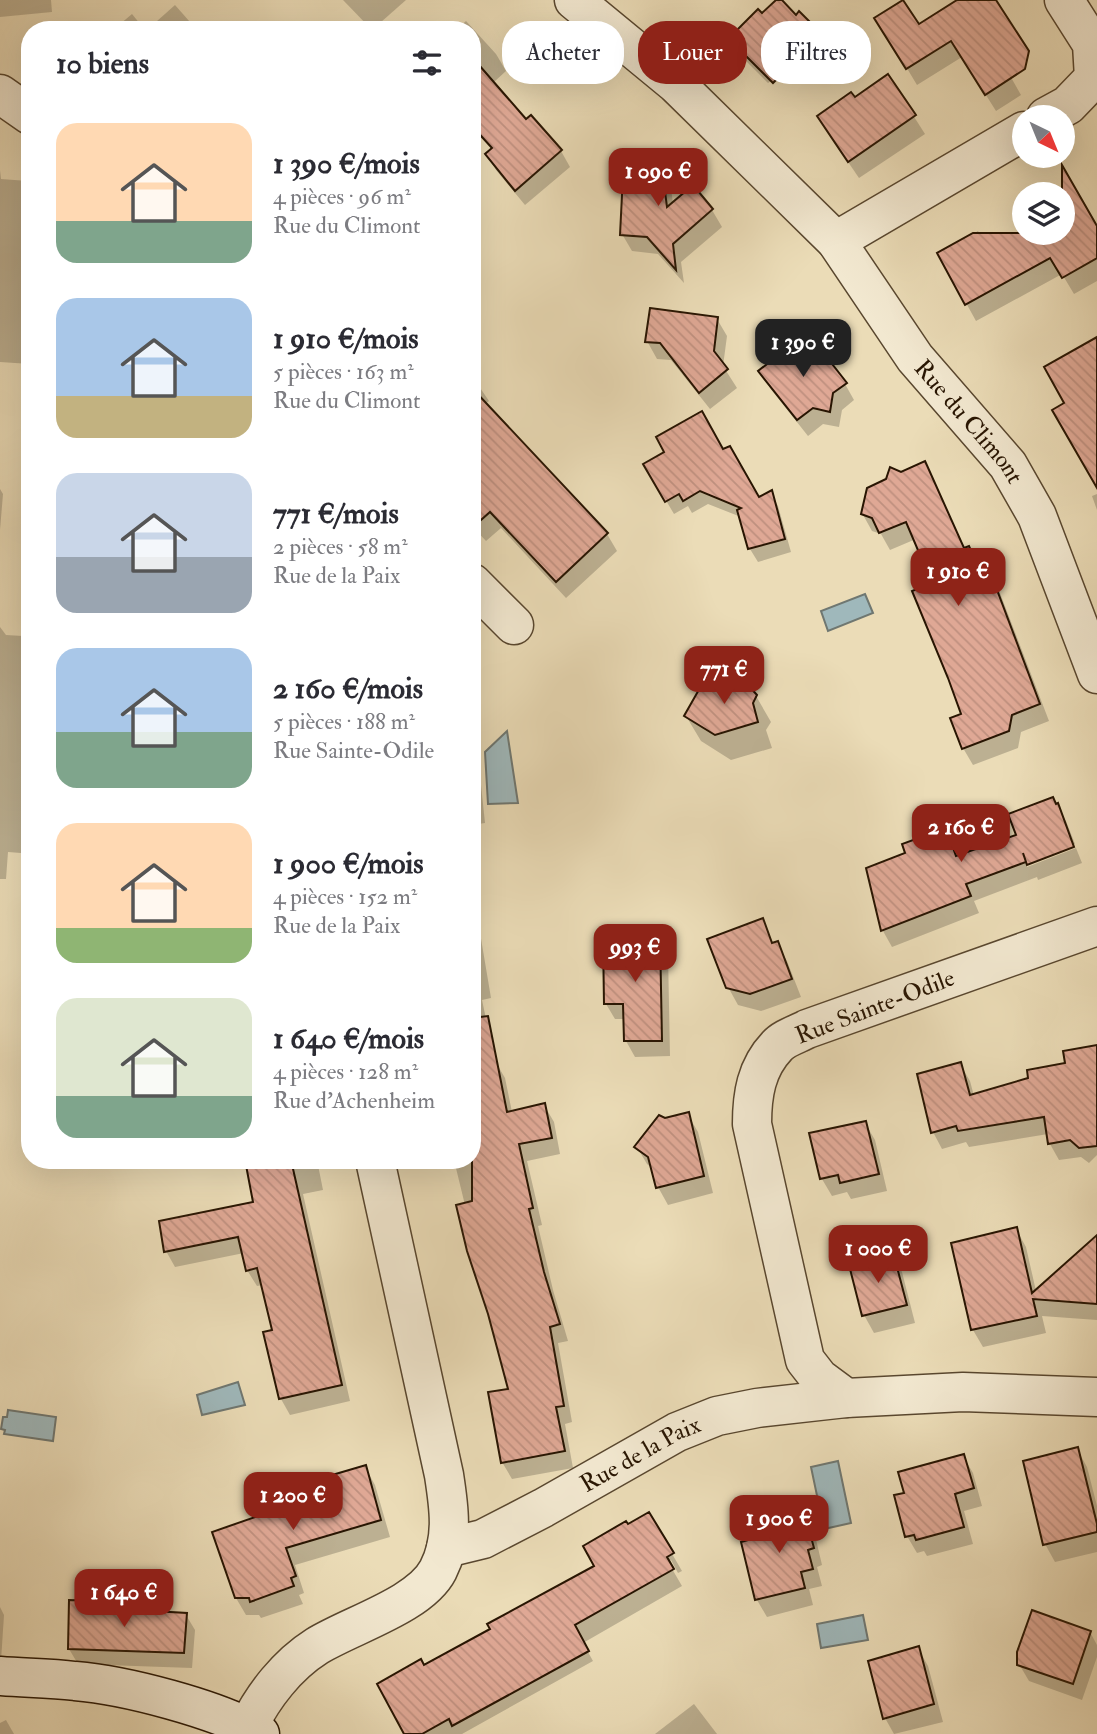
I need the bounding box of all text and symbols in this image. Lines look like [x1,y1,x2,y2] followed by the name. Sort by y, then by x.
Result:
[502,21,624,84] chip: Acheter
[638,21,747,84] chip: Louer
[761,21,871,84] chip: Filtres
[408,44,446,82] icon: filters
[56,45,149,82] text: 10 biens
[1012,105,1074,168] north arrow
[1012,105,1075,245] map controls
[273,145,420,182] text: 1 390 €/mois
[593,148,723,208] pin: 1 090 €
[112,151,196,235] icon: home
[625,156,691,185] text: 1 090 €
[273,182,411,211] text: 4 pièces · 96 m²
[1012,182,1075,245] button: layers
[273,211,421,240] text: Rue du Climont
[273,320,419,357] text: 1 910 €/mois
[738,320,868,379] pin: 1 390 €
[112,326,196,410] icon: home
[771,327,835,356] text: 1 390 €
[908,353,1031,489] street label: Rue du Climont
[273,357,414,386] text: 5 pièces · 163 m²
[273,386,421,415] text: Rue du Climont
[273,495,399,532] text: 771 €/mois
[112,501,196,585] icon: home
[273,532,408,561] text: 2 pièces · 58 m²
[893,548,1023,608] pin: 1 910 €
[927,556,989,585] text: 1 910 €
[273,561,400,590] text: Rue de la Paix
[675,646,773,706] pin: 771 €
[700,654,748,683] text: 771 €
[273,670,423,707] text: 2 160 €/mois
[112,676,196,760] icon: home
[273,707,415,736] text: 5 pièces · 188 m²
[273,736,434,765] text: Rue Sainte-Odile
[896,804,1026,864] pin: 2 160 €
[928,812,994,841] text: 2 160 €
[273,845,424,882] text: 1 900 €/mois
[112,851,196,935] icon: home
[273,882,417,911] text: 4 pièces · 152 m²
[273,911,400,940] text: Rue de la Paix
[586,925,684,984] pin: 993 €
[610,932,660,961] text: 993 €
[791,962,959,1052] street label: Rue Sainte-Odile
[273,1020,424,1057] text: 1 640 €/mois
[112,1026,196,1110] icon: home
[273,1057,418,1086] text: 4 pièces · 128 m²
[273,1086,435,1115] text: Rue d'Achenheim
[813,1226,943,1285] pin: 1 000 €
[845,1233,911,1262] text: 1 000 €
[574,1409,705,1499] street label: Rue de la Paix
[228,1472,358,1532] pin: 1 200 €
[260,1480,326,1509] text: 1 200 €
[714,1496,844,1555] pin: 1 900 €
[746,1503,812,1532] text: 1 900 €
[59,1570,189,1629] pin: 1 640 €
[90,1577,158,1606] text: 1 640 €

